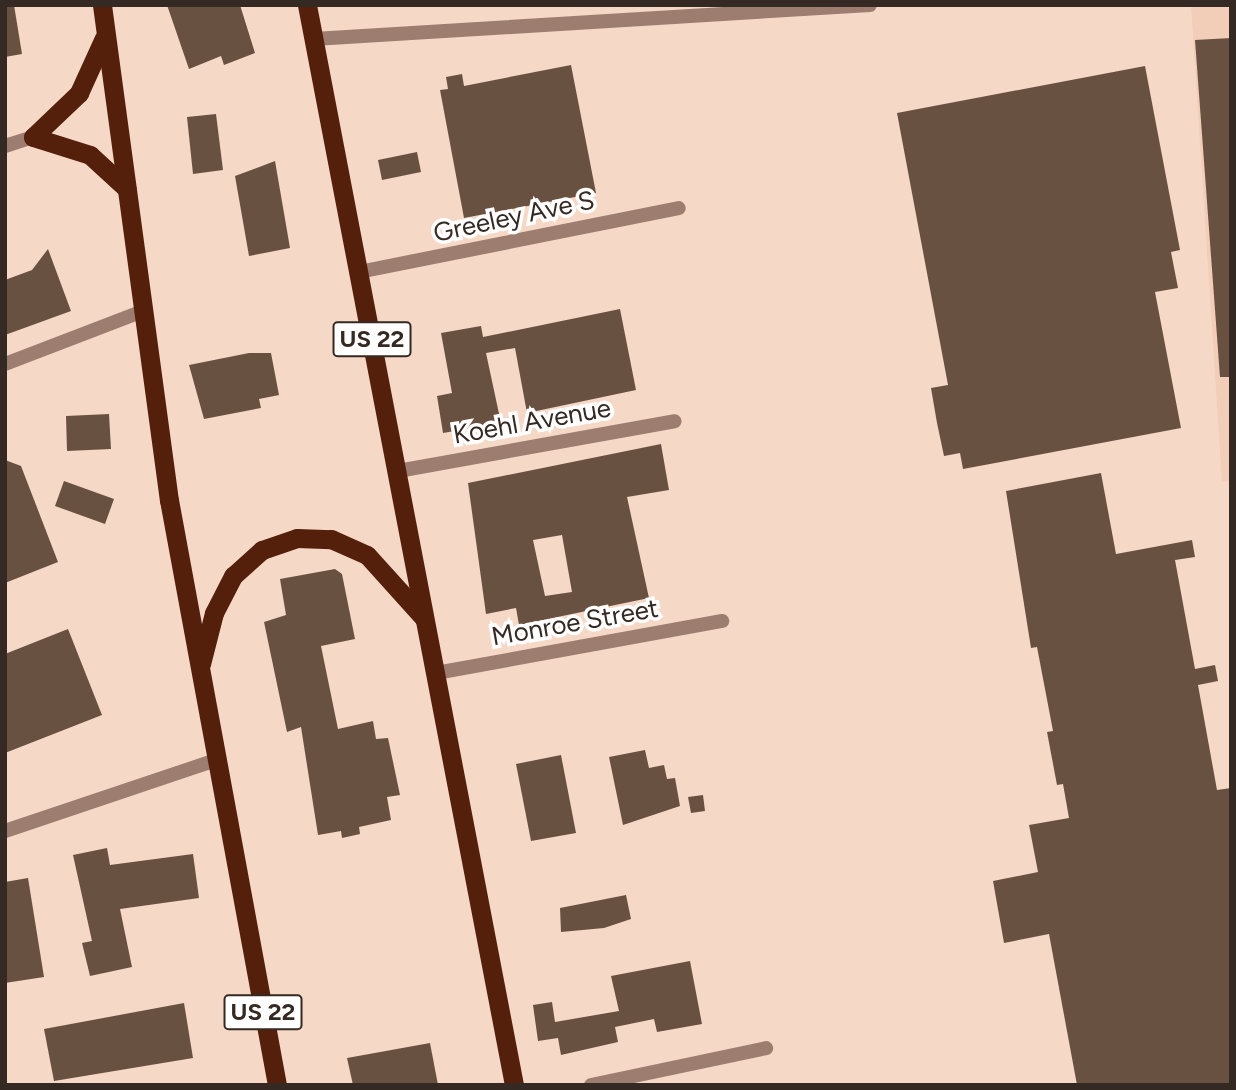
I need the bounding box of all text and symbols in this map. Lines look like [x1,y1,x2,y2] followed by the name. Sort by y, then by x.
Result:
[431,185,597,249] street label: Greeley Ave S
[332,318,412,360] road number: US 22
[451,393,613,451] street label: Koehl Avenue
[489,593,661,653] street label: Monroe Street
[223,992,303,1032] road number: US 22

